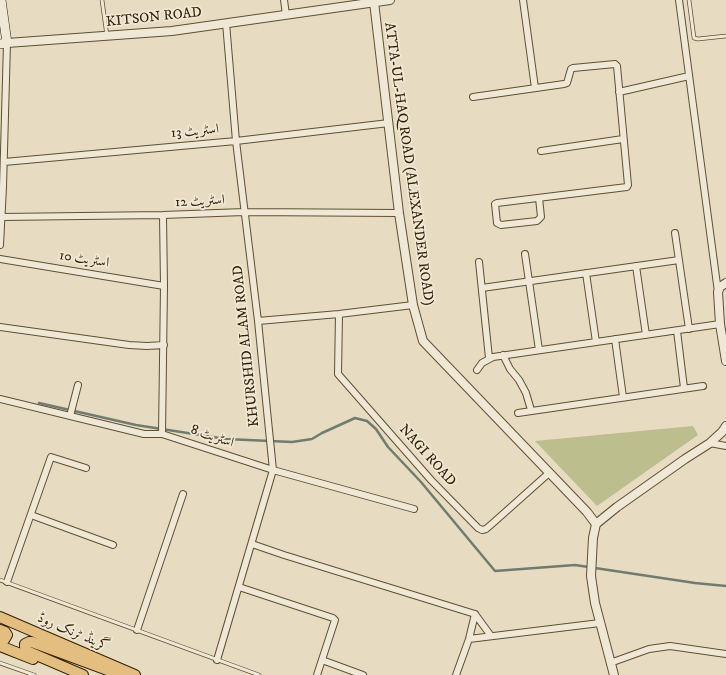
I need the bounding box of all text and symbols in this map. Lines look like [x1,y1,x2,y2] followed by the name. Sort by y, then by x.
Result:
[105,5,203,31] street label: KITSON ROAD
[380,21,436,307] street label: ATTA-UL-HAQ ROAD (ALEXANDER ROAD)
[170,122,220,142] street label: اسٹریٹ 13
[175,192,225,212] street label: اسٹریٹ 12
[58,248,110,272] street label: اسٹریٹ 10
[230,264,264,428] street label: KHURSHID ALAM ROAD
[188,422,236,452] street label: اسٹریٹ 8
[395,422,459,490] street label: NAGI ROAD
[34,610,112,656] street label: گرینڈ ٹرنک روڈ

